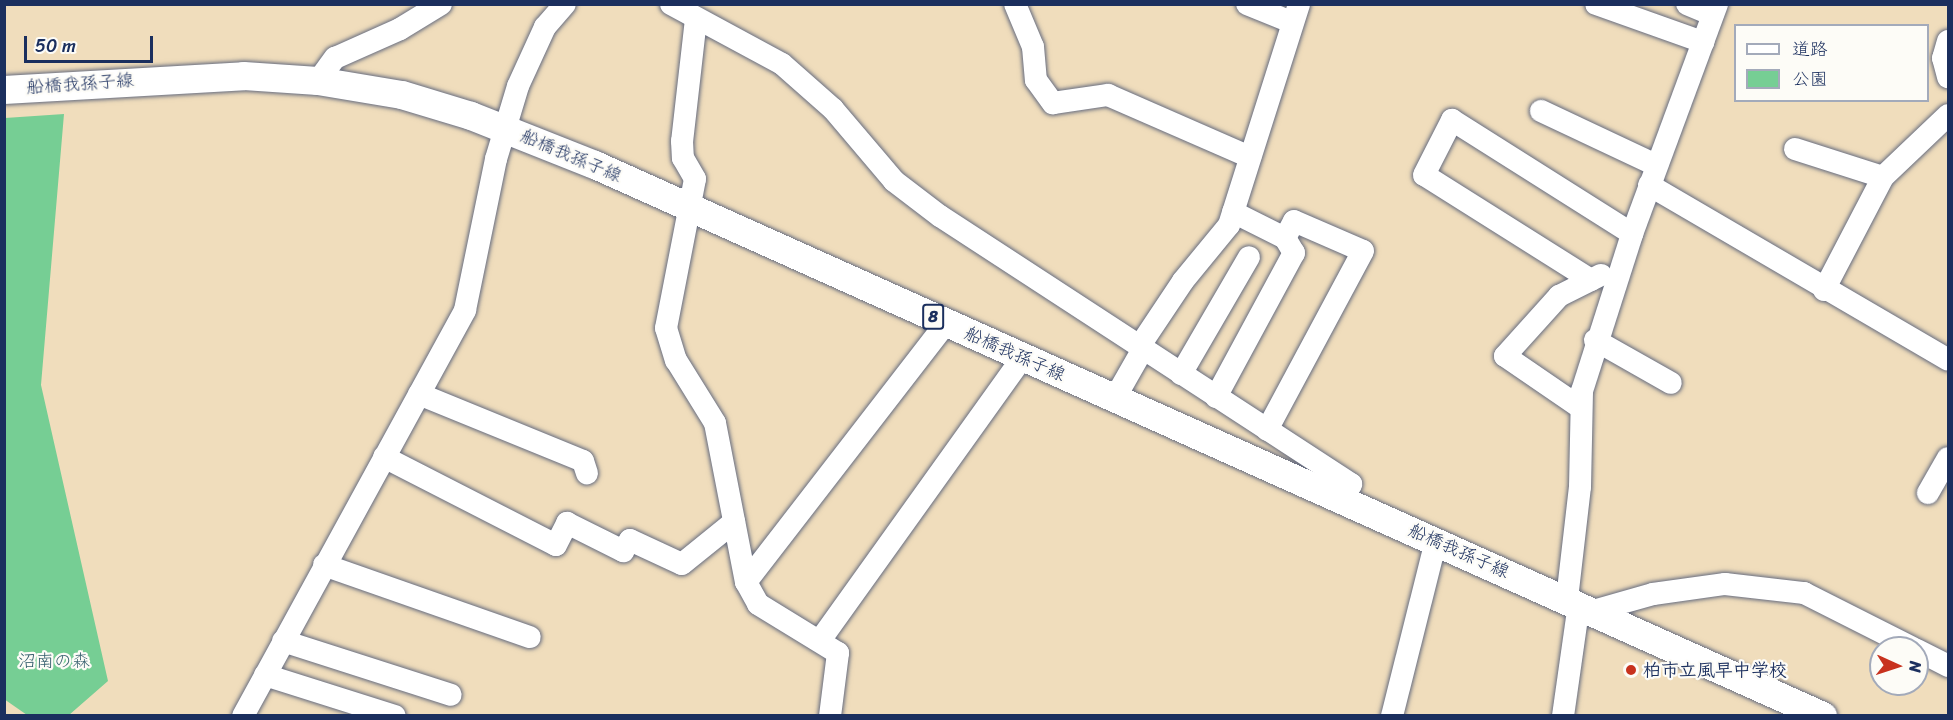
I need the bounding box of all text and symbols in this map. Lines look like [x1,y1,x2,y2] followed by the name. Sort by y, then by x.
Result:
[27,24,156,62] scale bar
[1734,24,1929,102] legend
[35,30,76,62] text: 50 m
[1792,33,1828,65] text: 道路
[1792,63,1828,95] text: 公園
[25,69,135,99] street label: 船橋我孫子線
[517,125,625,187] street label: 船橋我孫子線
[921,304,945,330] road number: 8
[961,322,1069,386] street label: 船橋我孫子線
[1405,519,1513,583] street label: 船橋我孫子線
[1869,636,1929,696] north arrow
[18,650,90,672] park label: 沼南の森
[1643,659,1787,681] place label: 柏市立風早中学校
[1901,661,1930,673] text: N
[1624,663,1638,677] marker: 柏市立風早中学校

